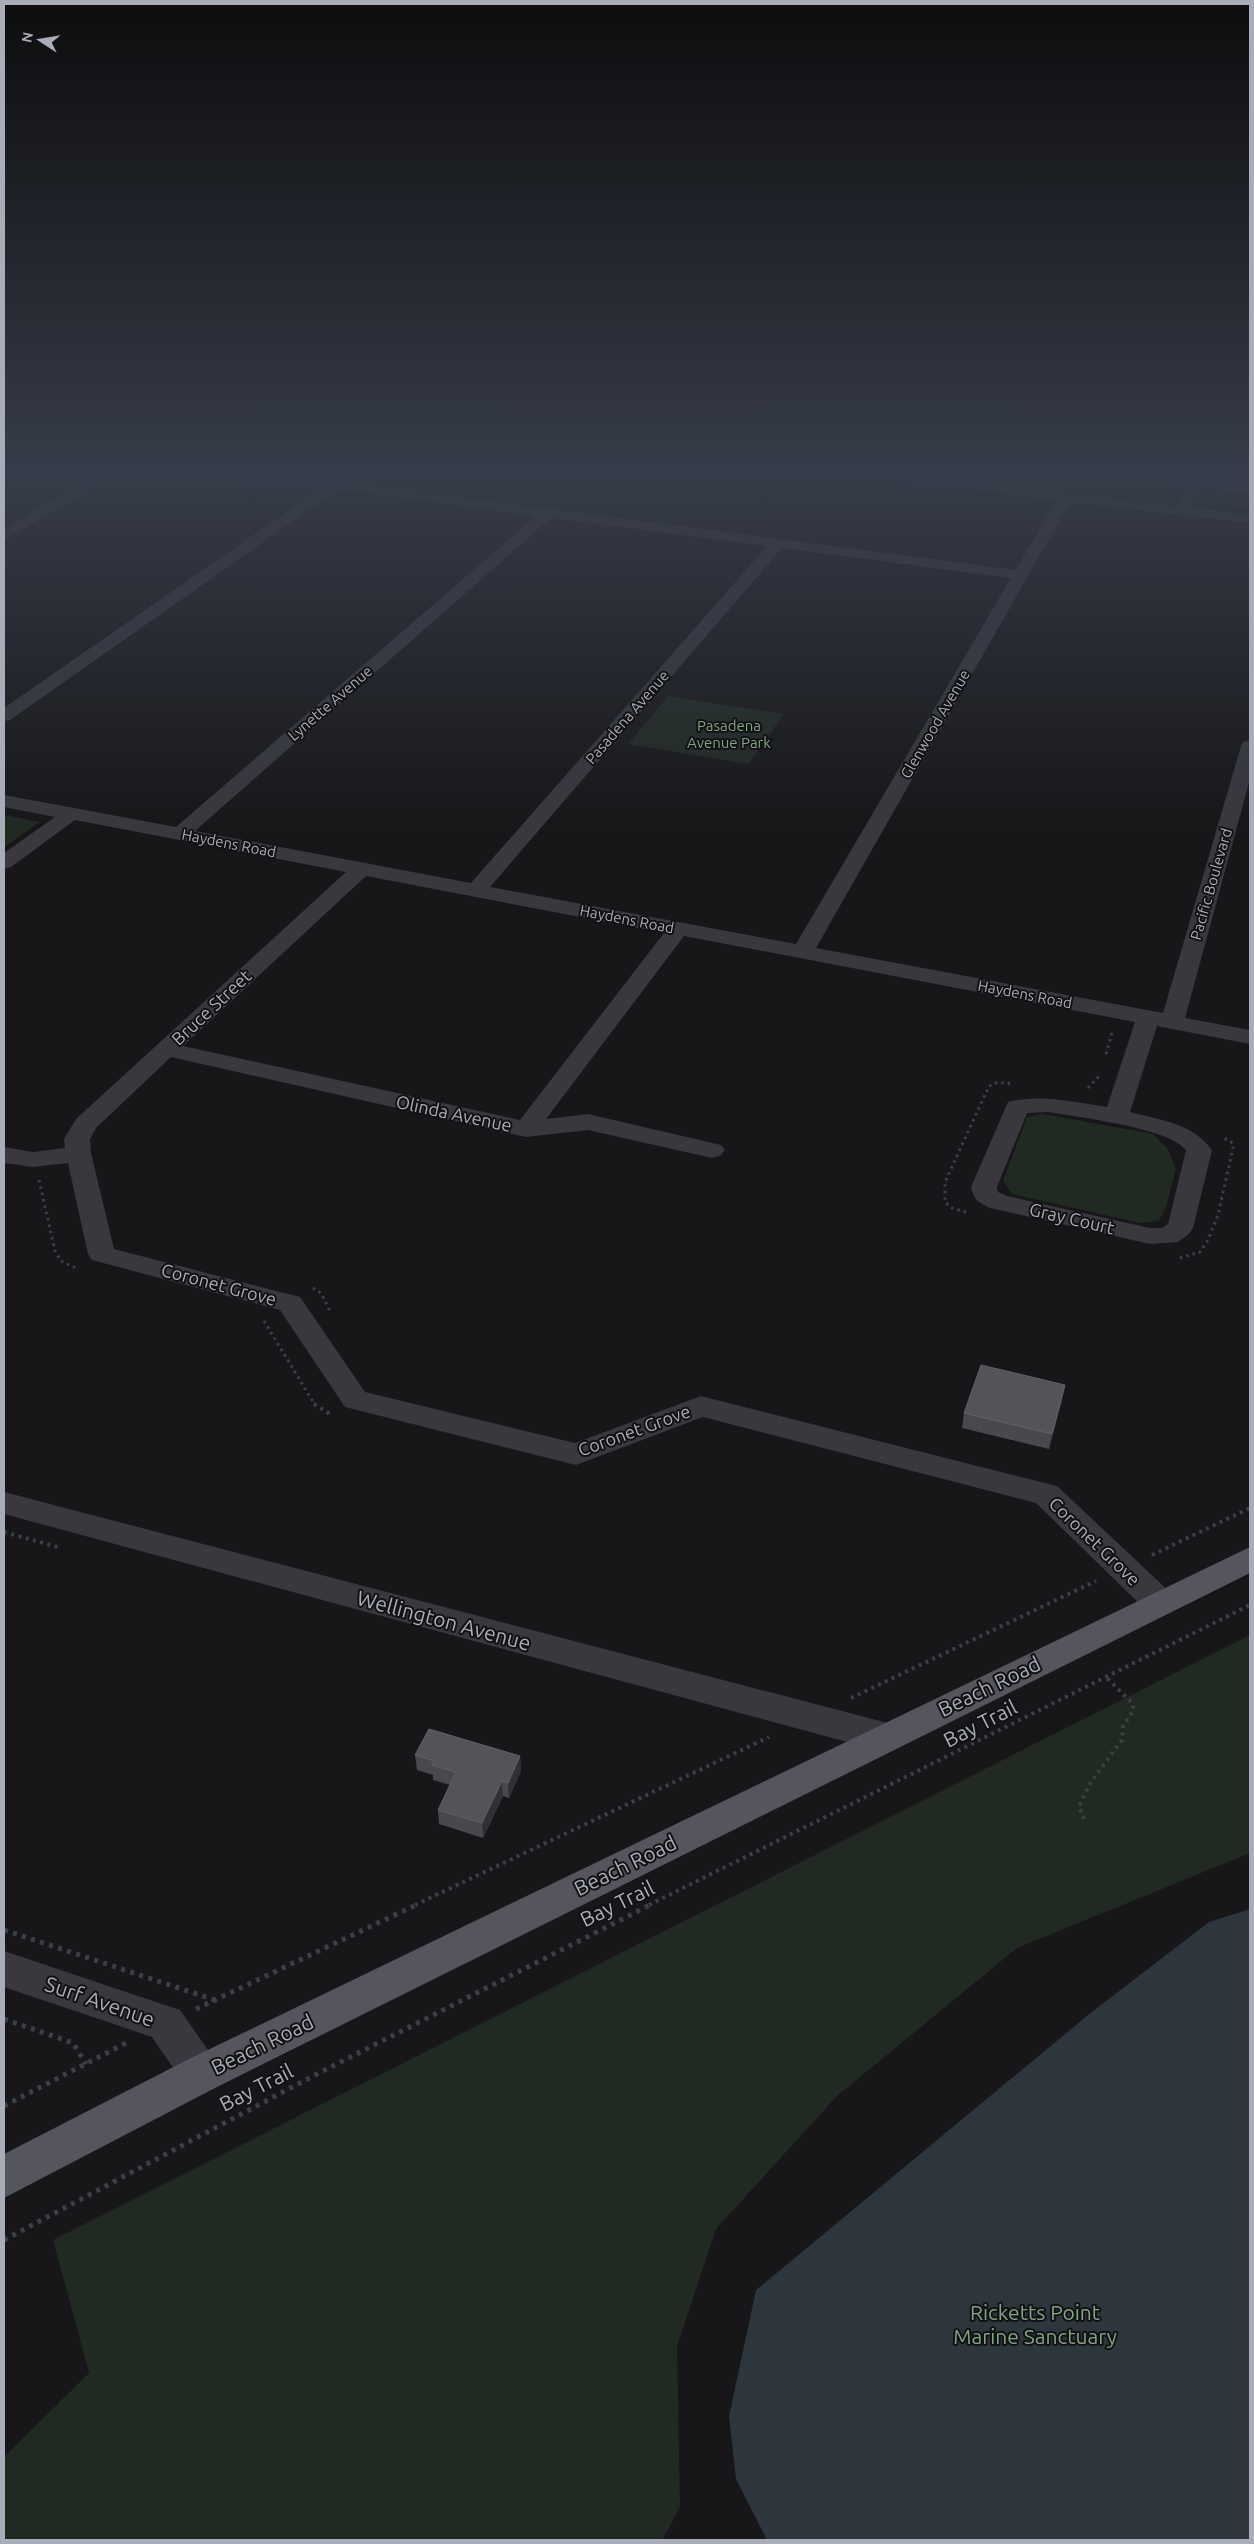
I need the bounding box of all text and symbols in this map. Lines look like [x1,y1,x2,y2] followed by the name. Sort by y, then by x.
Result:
[15,15,65,65] north arrow
[18,31,36,44] text: N
[285,662,375,744] street label: Lynette Avenue
[582,667,672,767] street label: Pasadena Avenue
[897,667,973,781] street label: Glenwood Avenue
[687,717,771,751] park label: Pasadena Avenue Park
[181,826,277,860] street label: Haydens Road
[1187,826,1235,942] street label: Pacific Boulevard
[579,902,675,936] street label: Haydens Road
[167,965,255,1049] street label: Bruce Street
[977,977,1073,1011] street label: Haydens Road
[394,1091,514,1135] street label: Olinda Avenue
[1028,1199,1116,1237] street label: Gray Court
[159,1259,279,1309] street label: Coronet Grove
[575,1400,693,1460] street label: Coronet Grove
[1046,1493,1144,1589] street label: Coronet Grove
[354,1585,534,1655] street label: Wellington Avenue
[934,1651,1044,1721] street label: Beach Road
[939,1694,1021,1752] street label: Bay Trail
[570,1830,680,1900] street label: Beach Road
[576,1875,658,1931] street label: Bay Trail
[42,1971,158,2031] street label: Surf Avenue
[207,2009,317,2079] street label: Beach Road
[215,2058,297,2116] street label: Bay Trail
[953,2300,1117,2348] park label: Ricketts Point Marine Sanctuary

